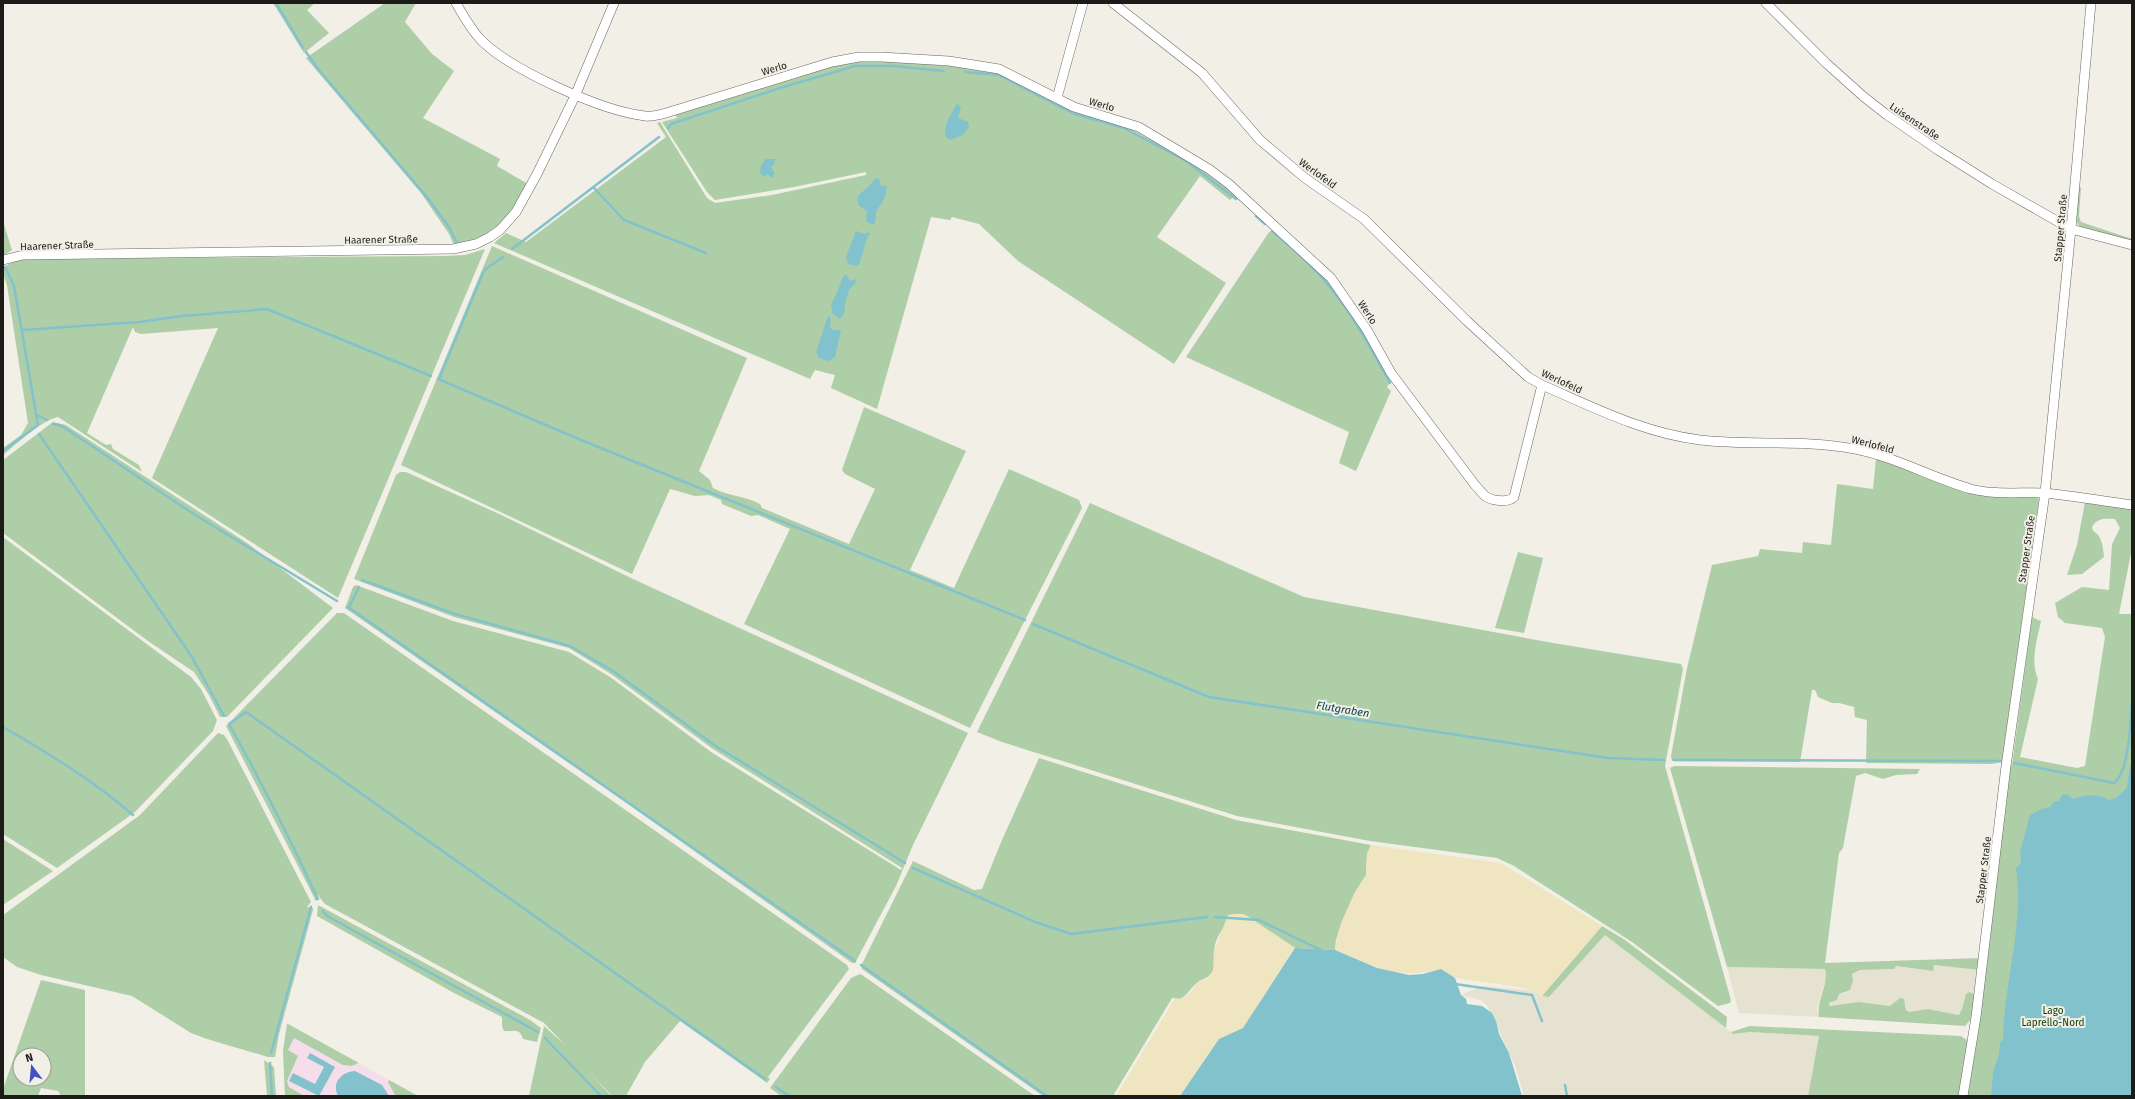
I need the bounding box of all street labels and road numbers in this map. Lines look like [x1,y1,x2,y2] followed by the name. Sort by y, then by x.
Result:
[760,59,789,79] street label: Werlo
[1087,96,1116,114] street label: Werlo
[1887,101,1942,143] street label: Luisenstraße
[1296,156,1339,192] street label: Werlofeld
[2052,194,2070,262] street label: Stapper Straße
[344,233,418,247] street label: Haarener Straße
[20,239,94,253] street label: Haarener Straße
[1355,298,1379,327] street label: Werlo
[1539,367,1584,397] street label: Werlofeld
[1850,434,1895,456] street label: Werlofeld
[2016,515,2038,583] street label: Stapper Straße
[1974,836,1994,904] street label: Stapper Straße

